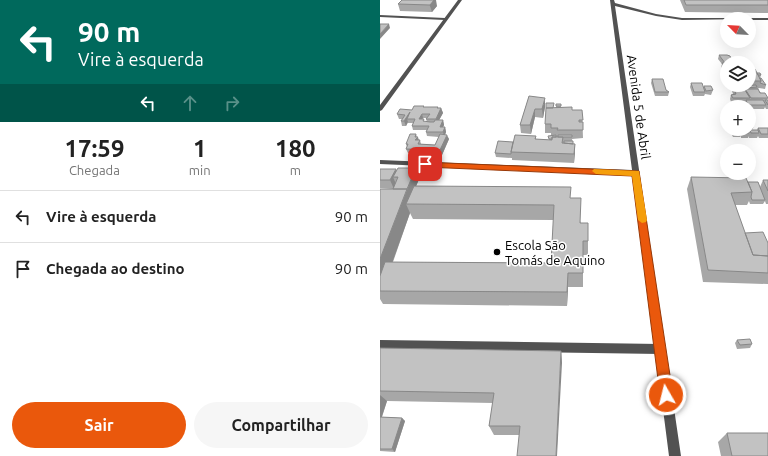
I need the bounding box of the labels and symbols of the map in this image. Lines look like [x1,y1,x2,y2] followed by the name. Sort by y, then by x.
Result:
[720,12,756,48] north arrow
[625,54,653,161] street label: Avenida 5 de Abril
[408,147,442,181] pin
[505,238,605,267] place label: Escola São Tomás de Aquino
[492,247,502,257] marker: Escola São Tomás de Aquino
[645,374,687,416] position arrow

